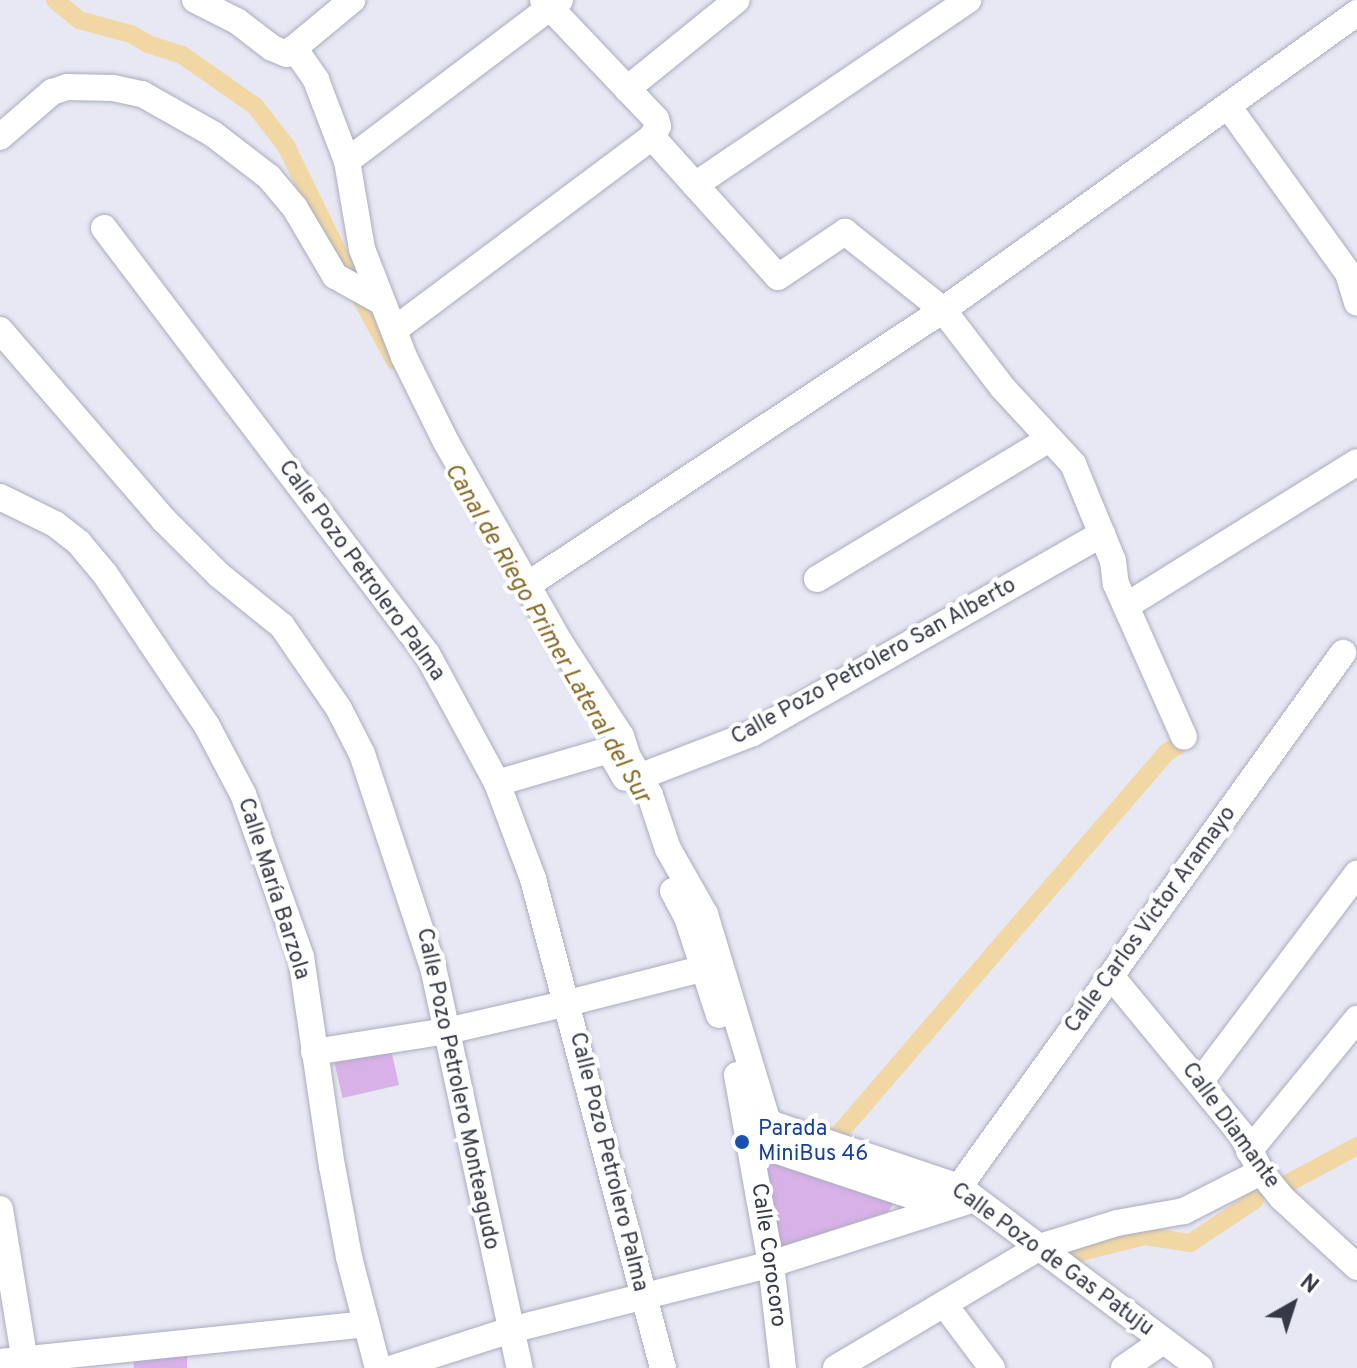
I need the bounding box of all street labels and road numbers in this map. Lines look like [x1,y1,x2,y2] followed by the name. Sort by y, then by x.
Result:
[272,456,450,686] street label: Calle Pozo Petrolero Palma
[727,572,1021,752] street label: Calle Pozo Petrolero San Alberto
[231,795,315,983] street label: Calle María Barzola
[1059,801,1243,1039] street label: Calle Carlos Victor Aramayo
[410,926,504,1252] street label: Calle Pozo Petrolero Monteagudo
[563,1030,653,1294] street label: Calle Pozo Petrolero Palma
[1175,1058,1285,1194] street label: Calle Diamante
[946,1178,1158,1342] street label: Calle Pozo de Gas Patuju
[745,1181,791,1329] street label: Calle Corocoro

